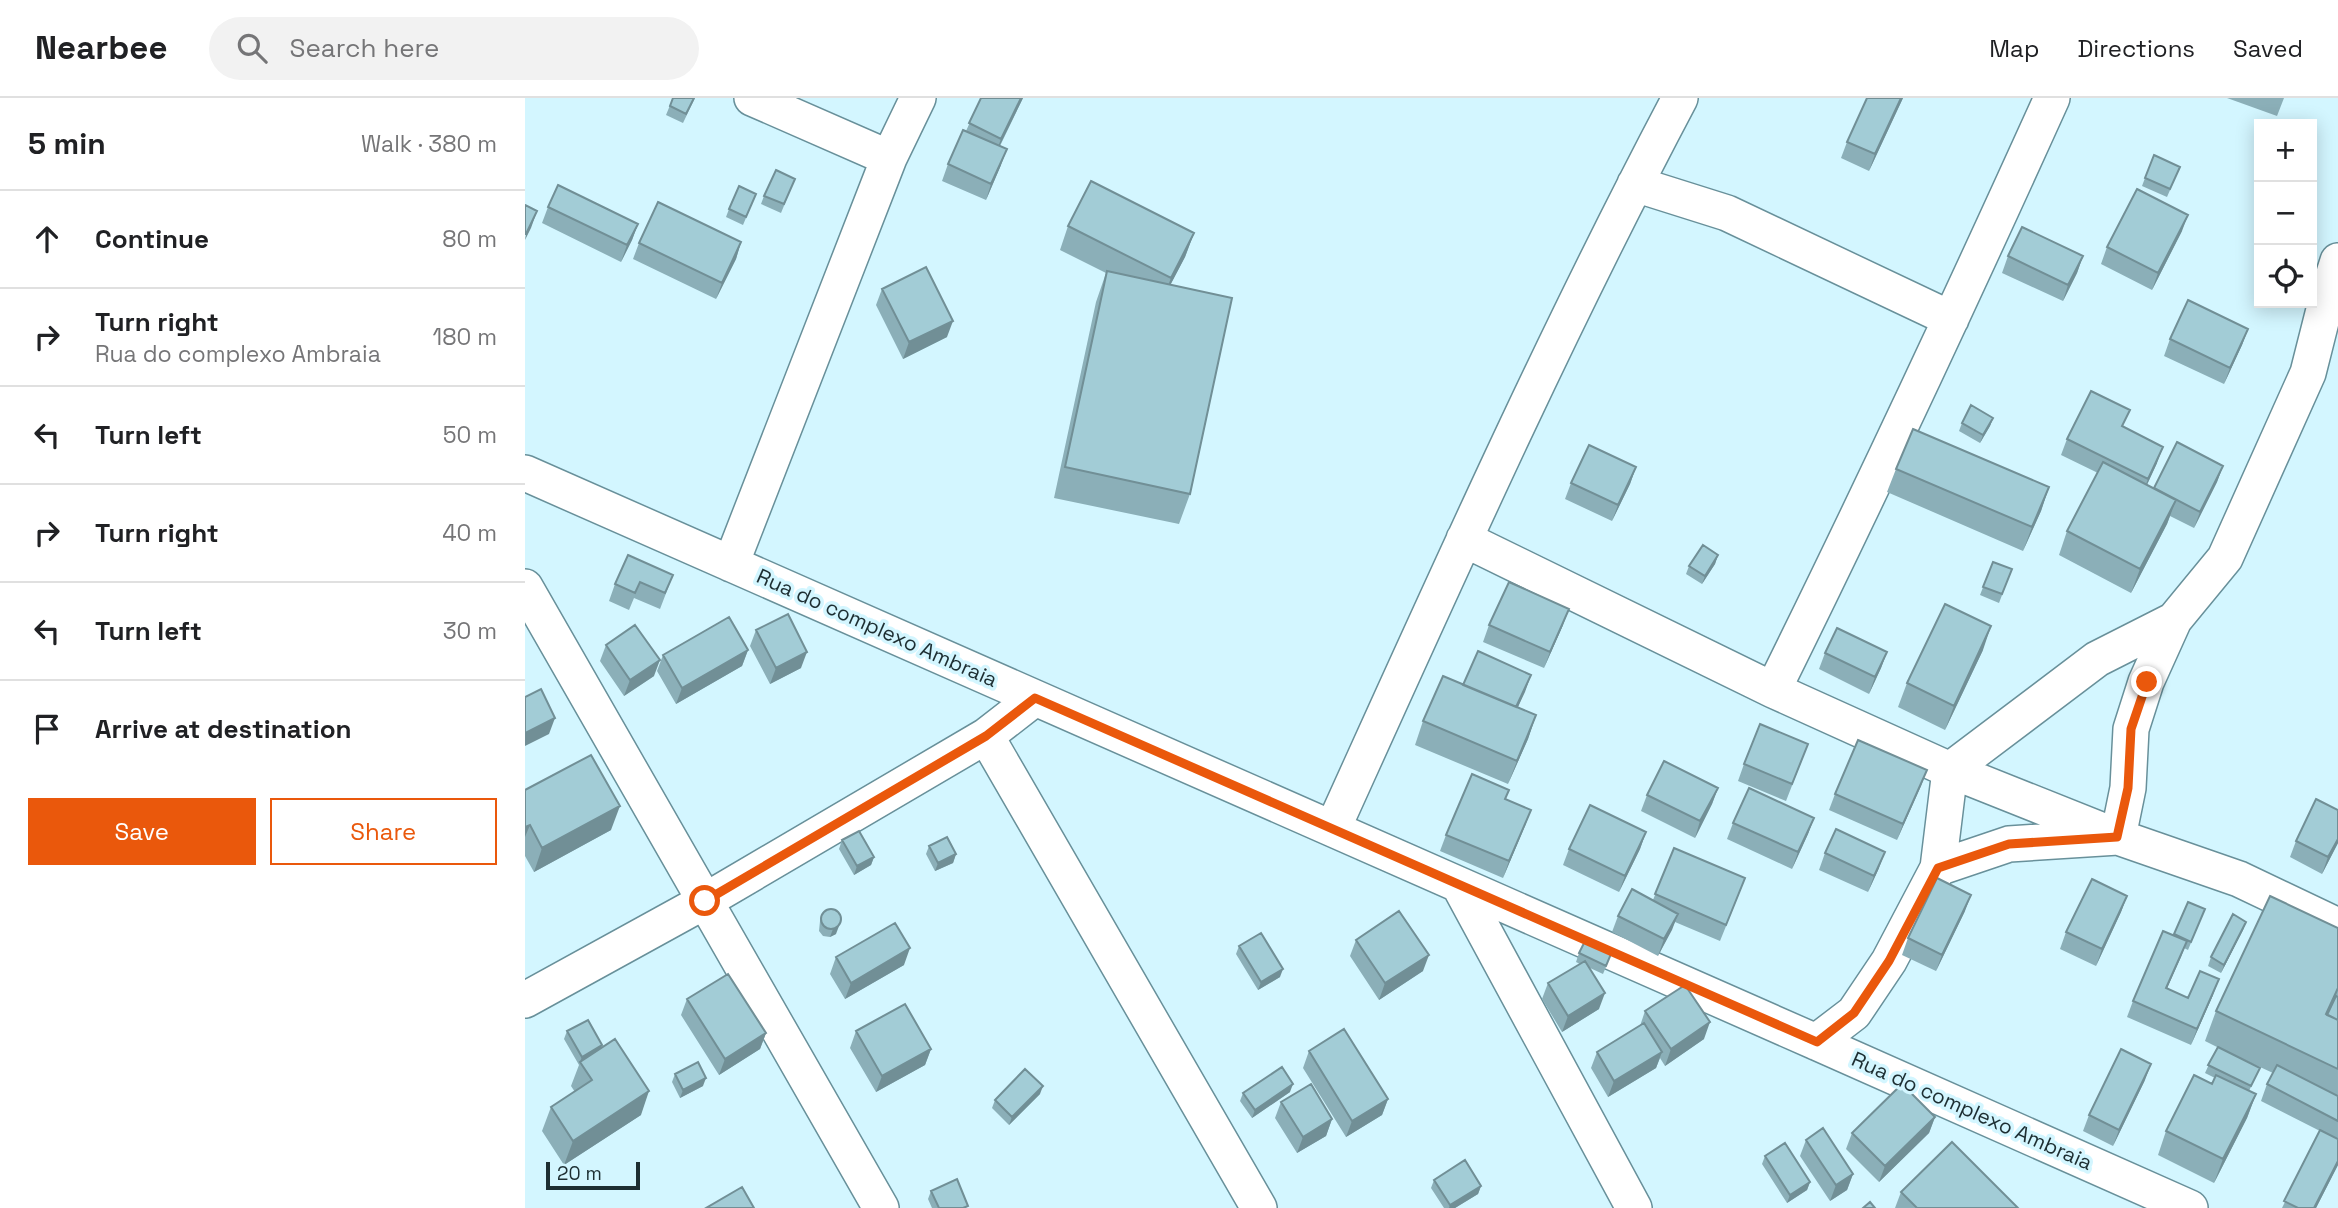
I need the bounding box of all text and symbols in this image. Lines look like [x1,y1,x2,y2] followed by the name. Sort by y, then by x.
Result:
[209,17,699,80] search box
[35,27,167,69] text: Nearbee
[233,29,271,67] icon: search
[289,31,439,65] text: Search here
[1989,33,2039,64] text: Map
[2077,33,2195,64] text: Directions
[2233,33,2303,64] text: Saved
[2254,119,2317,308] map controls
[2254,119,2317,182] button: +
[28,124,106,163] text: 5 min
[361,129,497,159] text: Walk · 380 m
[2254,182,2317,245] button: −
[28,220,66,258] icon: ahead
[95,222,209,256] text: Continue
[442,224,497,254] text: 80 m
[2254,245,2317,308] button: locate
[95,305,219,339] text: Turn right
[28,318,66,356] icon: right
[433,322,497,352] text: 180 m
[95,339,381,369] text: Rua do complexo Ambraia
[28,416,66,454] icon: left
[95,418,202,452] text: Turn left
[443,420,497,450] text: 50 m
[28,514,66,552] icon: right
[95,516,219,550] text: Turn right
[442,518,497,548] text: 40 m
[752,562,1002,693] street label: Rua do complexo Ambraia
[28,612,66,650] icon: left
[95,614,202,648] text: Turn left
[443,616,497,646] text: 30 m
[2131,666,2162,697] route end
[28,710,66,748] icon: arrive
[95,712,352,746] text: Arrive at destination
[28,798,256,865] button: Save
[270,798,497,865] button: Share
[689,885,720,916] route start
[1847,1045,2097,1176] street label: Rua do complexo Ambraia
[546,1159,641,1191] scale bar
[557,1161,602,1186] text: 20 m

